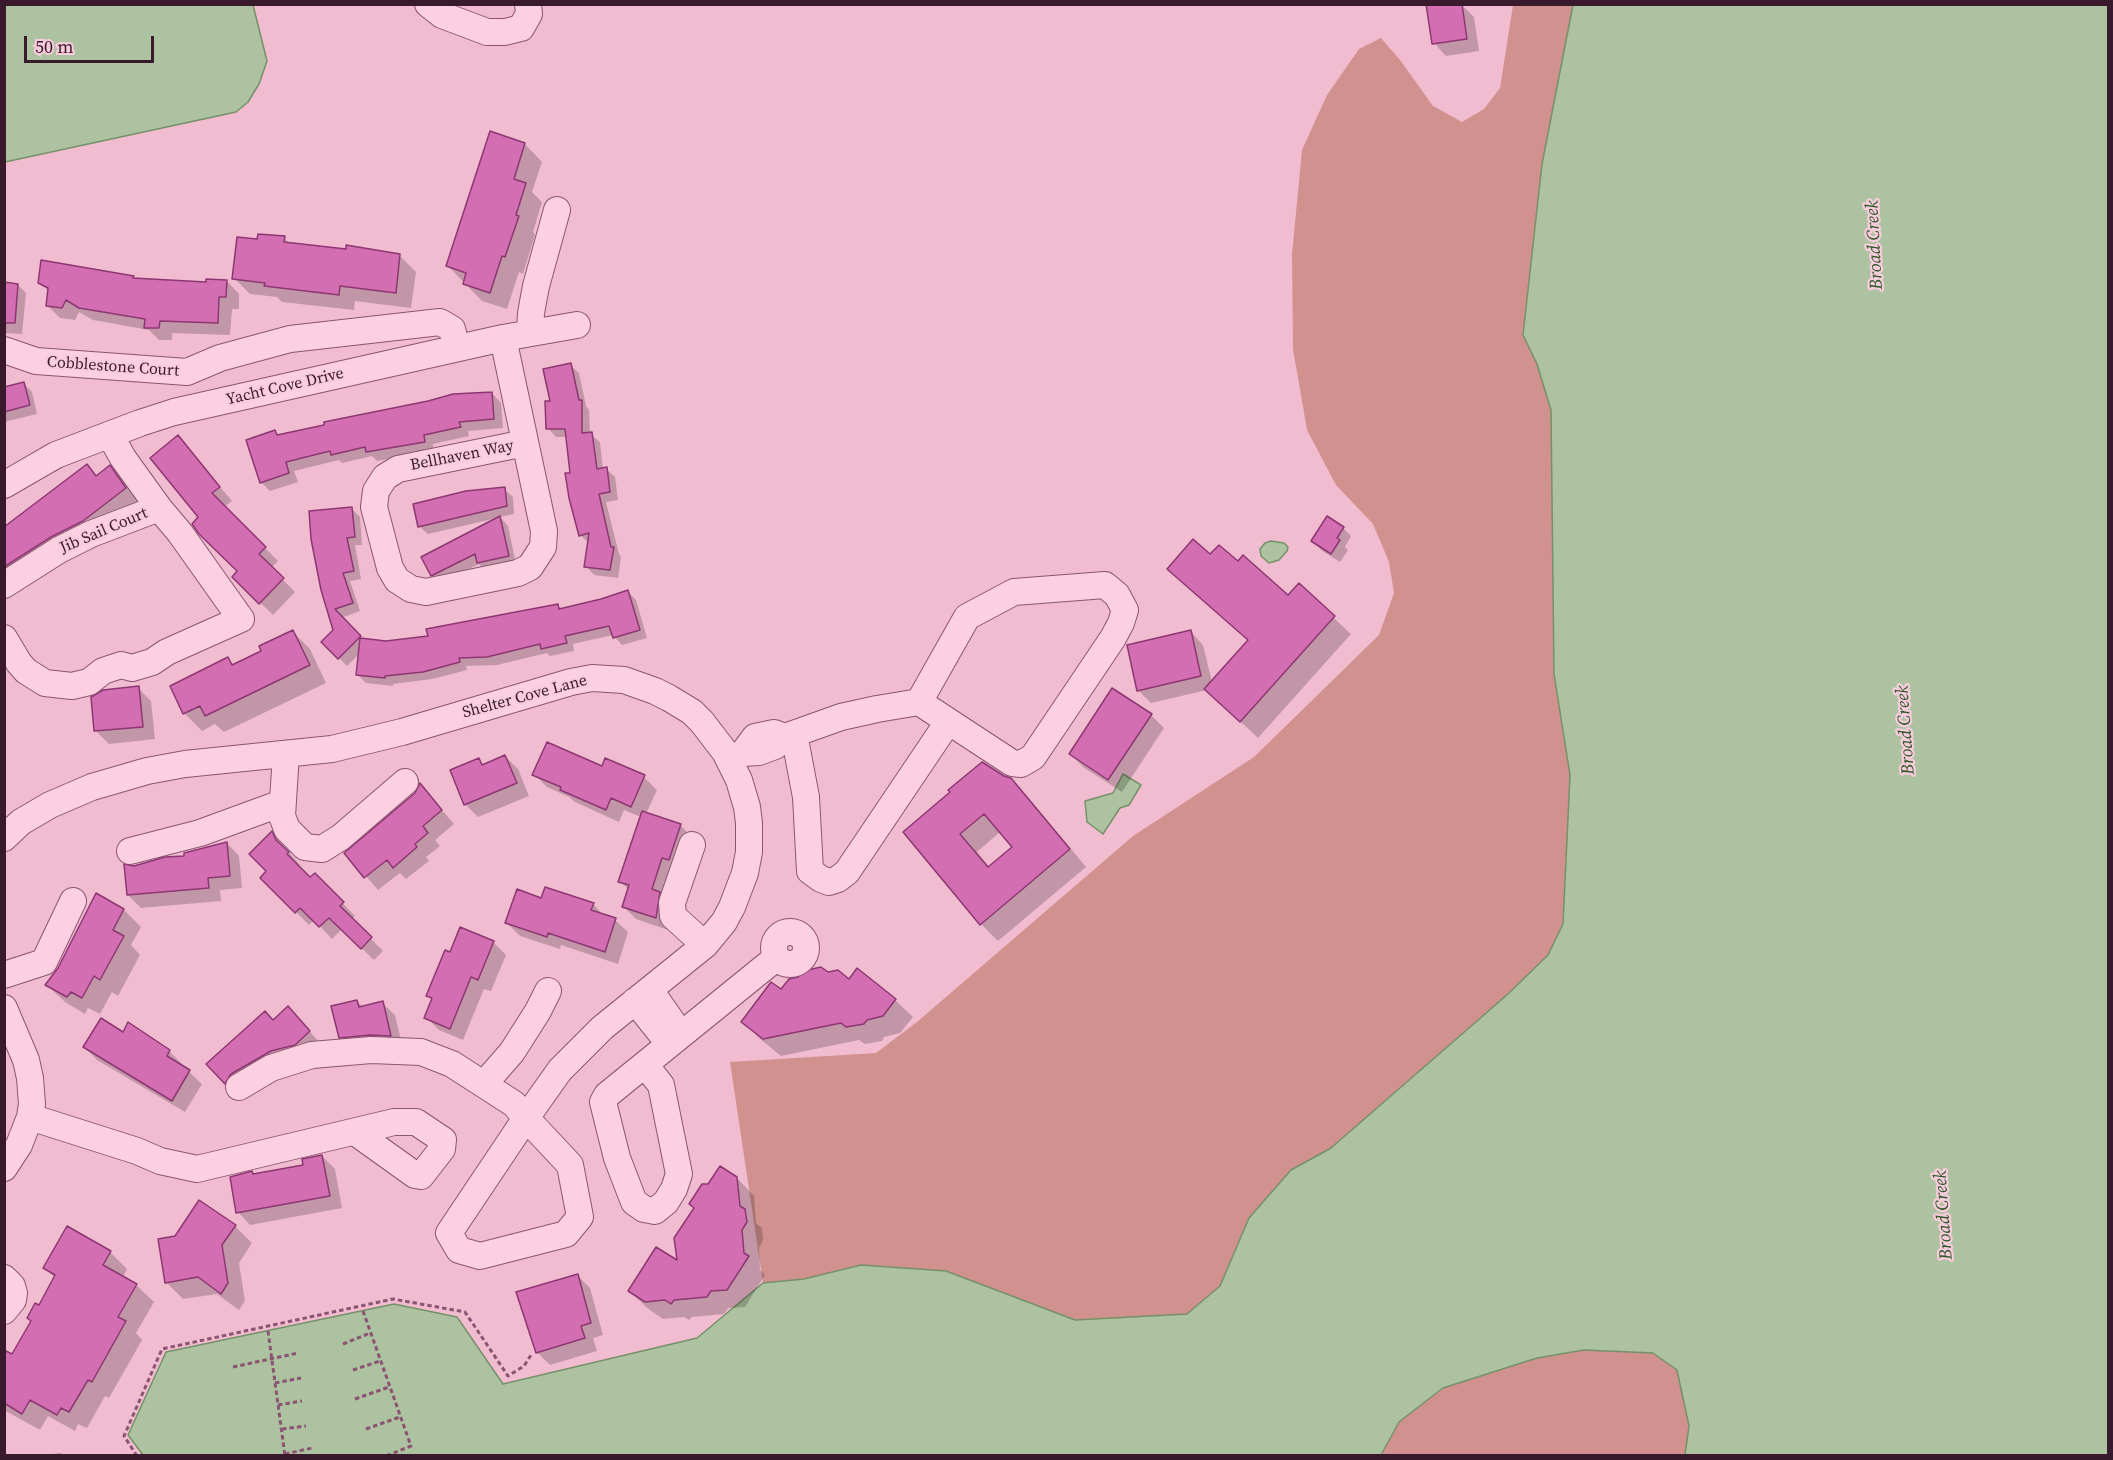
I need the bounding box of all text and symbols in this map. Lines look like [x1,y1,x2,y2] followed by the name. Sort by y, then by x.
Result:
[27,24,158,62] scale bar
[35,34,73,59] text: 50 m
[1862,200,1888,290] water label: Broad Creek
[46,353,180,381] street label: Cobblestone Court
[224,364,346,410] street label: Yacht Cove Drive
[409,437,515,475] street label: Bellhaven Way
[57,504,151,558] street label: Jib Sail Court
[461,671,589,723] street label: Shelter Cove Lane
[1892,684,1920,776] water label: Broad Creek
[1930,1169,1958,1261] water label: Broad Creek

